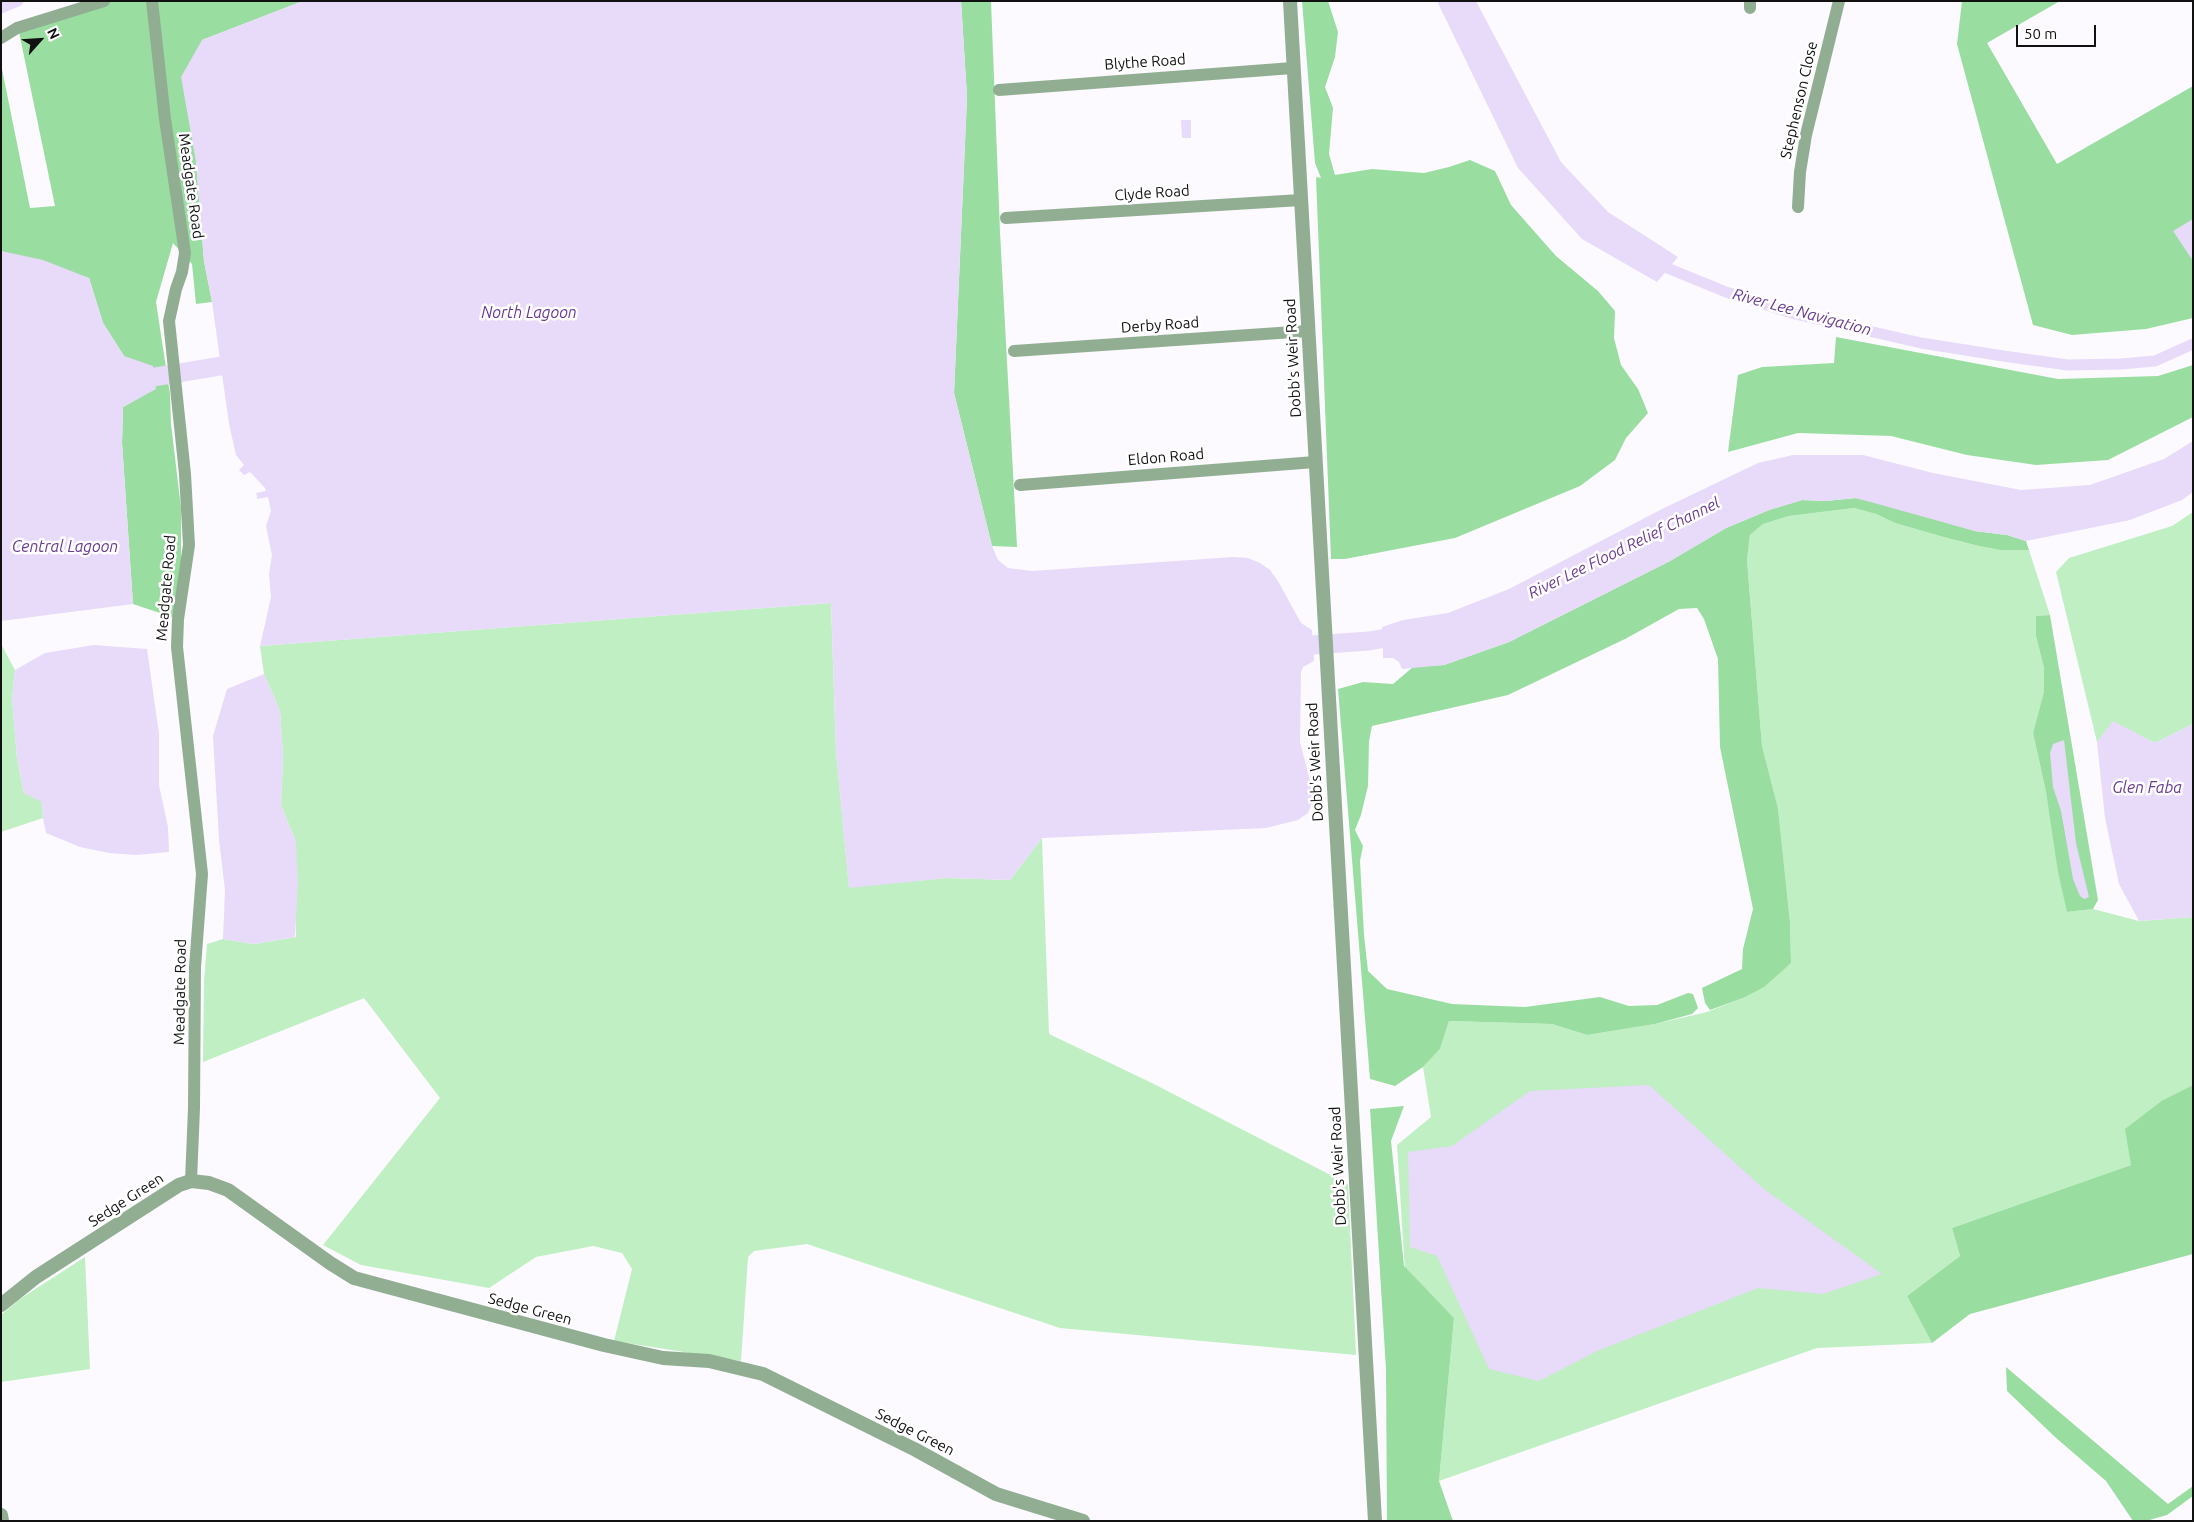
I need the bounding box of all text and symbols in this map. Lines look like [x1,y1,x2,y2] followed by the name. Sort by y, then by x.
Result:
[15,15,65,65] north arrow
[2019,15,2099,47] scale bar
[44,25,63,42] text: N
[2024,25,2057,42] text: 50 m
[1777,39,1821,161] street label: Stephenson Close
[1104,50,1186,74] street label: Blythe Road
[175,132,207,240] street label: Meadgate Road
[1114,181,1190,205] street label: Clyde Road
[1731,284,1873,340] water label: River Lee Navigation
[1281,298,1305,418] street label: Dobb's Weir Road
[481,303,577,323] water label: North Lagoon
[1120,313,1200,337] street label: Derby Road
[1127,445,1205,469] street label: Eldon Road
[1525,493,1723,603] water label: River Lee Flood Relief Channel
[152,534,180,642] street label: Meadgate Road
[12,537,118,557] water label: Central Lagoon
[1303,702,1327,822] street label: Dobb's Weir Road
[2112,778,2182,798] water label: Glen Faba
[170,939,190,1045] street label: Meadgate Road
[1326,1106,1350,1226] street label: Dobb's Weir Road
[85,1169,167,1231] street label: Sedge Green
[486,1289,574,1329] street label: Sedge Green
[873,1404,957,1460] street label: Sedge Green

